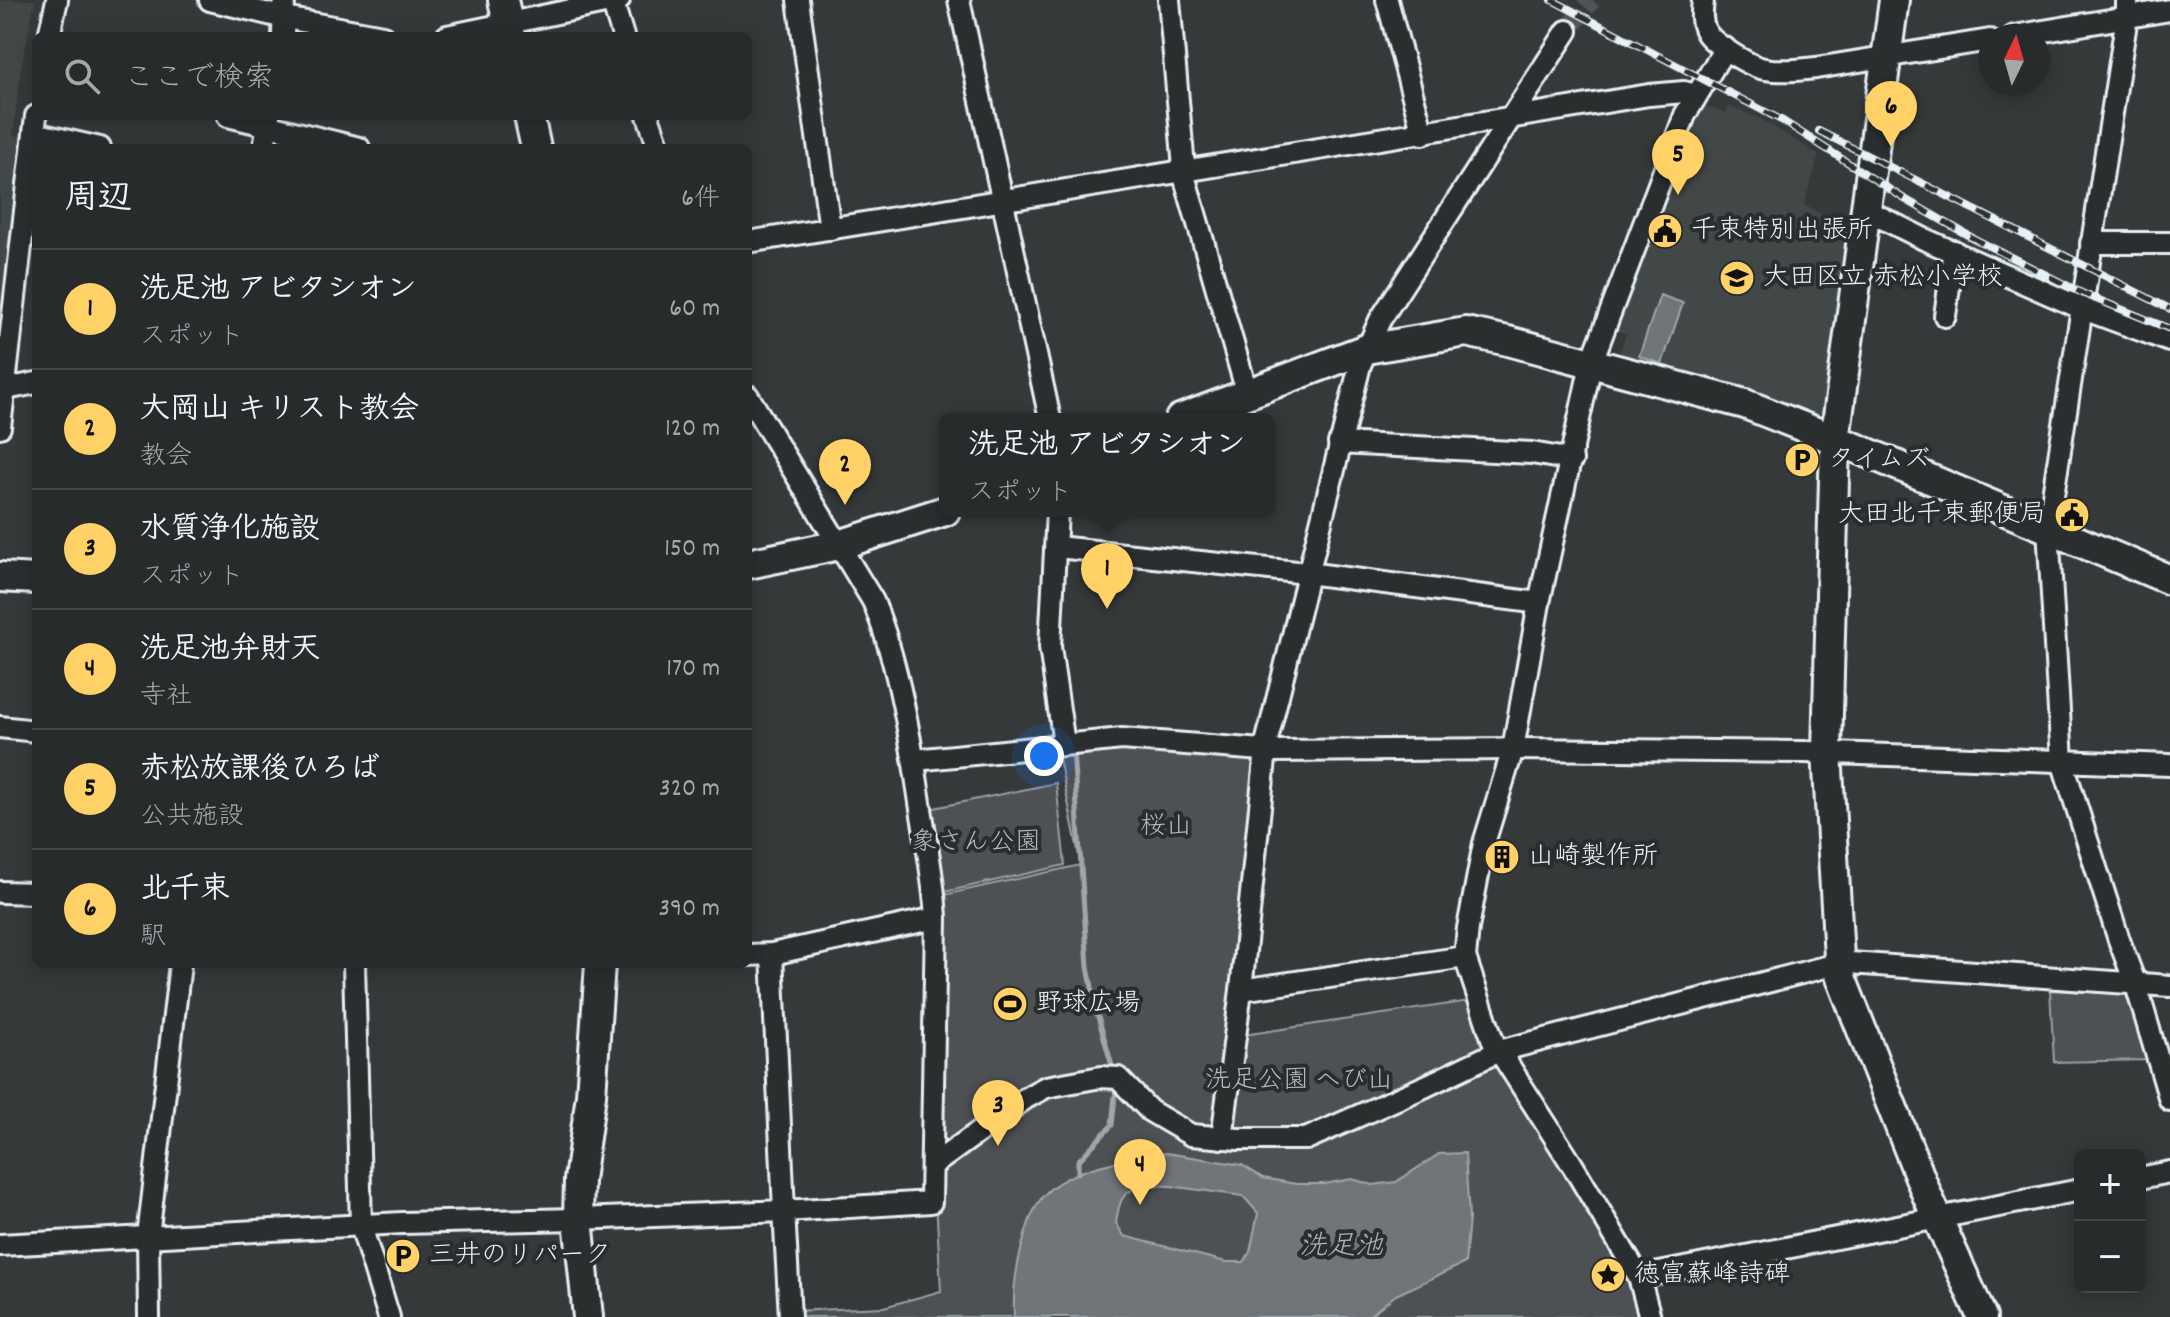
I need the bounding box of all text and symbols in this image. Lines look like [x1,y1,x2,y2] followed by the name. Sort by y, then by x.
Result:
[1978,24,2050,96] north arrow
[32,32,752,120] search box
[60,54,104,98] icon: search
[124,59,274,102] text: ここで検索
[1865,81,1917,147] pin: 6
[1652,129,1704,195] pin: 5
[64,176,132,225] text: 周辺
[681,181,720,218] text: 6件
[1646,212,1684,250] public building icon: 千束特別出張所
[1691,213,1873,250] place label: 千束特別出張所
[1718,259,1756,297] school or university icon: 大田区立 赤松小学校
[1763,260,2003,297] place label: 大田区立 赤松小学校
[140,270,417,313] text: 洗足池 アビタシオン
[87,291,93,328] text: 1
[669,291,720,328] text: 60 m
[140,319,244,356] text: スポット
[140,390,419,433] text: 大岡山 キリスト教会
[84,411,96,448] text: 2
[665,411,720,448] text: 120 m
[939,413,1275,517] popup
[969,426,1245,469] text: 洗足池 アビタシオン
[140,439,192,476] text: 教会
[819,439,871,505] pin: 2
[1783,441,1821,479] parking icon: タイムズ
[1828,442,1930,479] place label: タイムズ
[969,475,1073,512] text: スポット
[2053,496,2091,534] public building icon: 大田北千束郵便局
[1838,497,2046,534] place label: 大田北千束郵便局
[140,510,320,553] text: 水質浄化施設
[84,531,96,568] text: 3
[664,531,720,568] text: 150 m
[1081,543,1133,609] pin: 1
[140,559,244,596] text: スポット
[140,630,320,673] text: 洗足池弁財天
[85,651,95,688] text: 4
[666,651,720,688] text: 170 m
[140,679,192,716] text: 寺社
[1024,736,1064,776] your location
[140,750,380,793] text: 赤松放課後ひろば
[84,771,96,808] text: 5
[659,771,720,808] text: 320 m
[140,799,244,836] text: 公共施設
[1140,809,1192,846] park label: 桜山
[911,825,1041,862] park label: 象さん公園
[1483,838,1521,876] building icon: 山崎製作所
[1528,839,1658,876] place label: 山崎製作所
[140,870,230,913] text: 北千束
[84,891,96,928] text: 6
[659,891,720,928] text: 390 m
[140,919,166,956] text: 駅
[991,985,1029,1023] sports icon: 野球広場
[1036,986,1140,1023] place label: 野球広場
[1205,1063,1393,1100] park label: 洗足公園 へび山
[972,1080,1024,1146] pin: 3
[1114,1139,1166,1205] pin: 4
[2074,1149,2146,1293] map controls
[2074,1149,2146,1221] button: +
[2074,1221,2146,1293] button: −
[1299,1229,1384,1269] water label: 洗足池
[384,1237,422,1275] parking icon: 三井のリパーク
[429,1238,611,1275] place label: 三井のリパーク
[1589,1256,1627,1294] place icon: 徳富蘇峰詩碑
[1634,1257,1790,1294] place label: 徳富蘇峰詩碑

